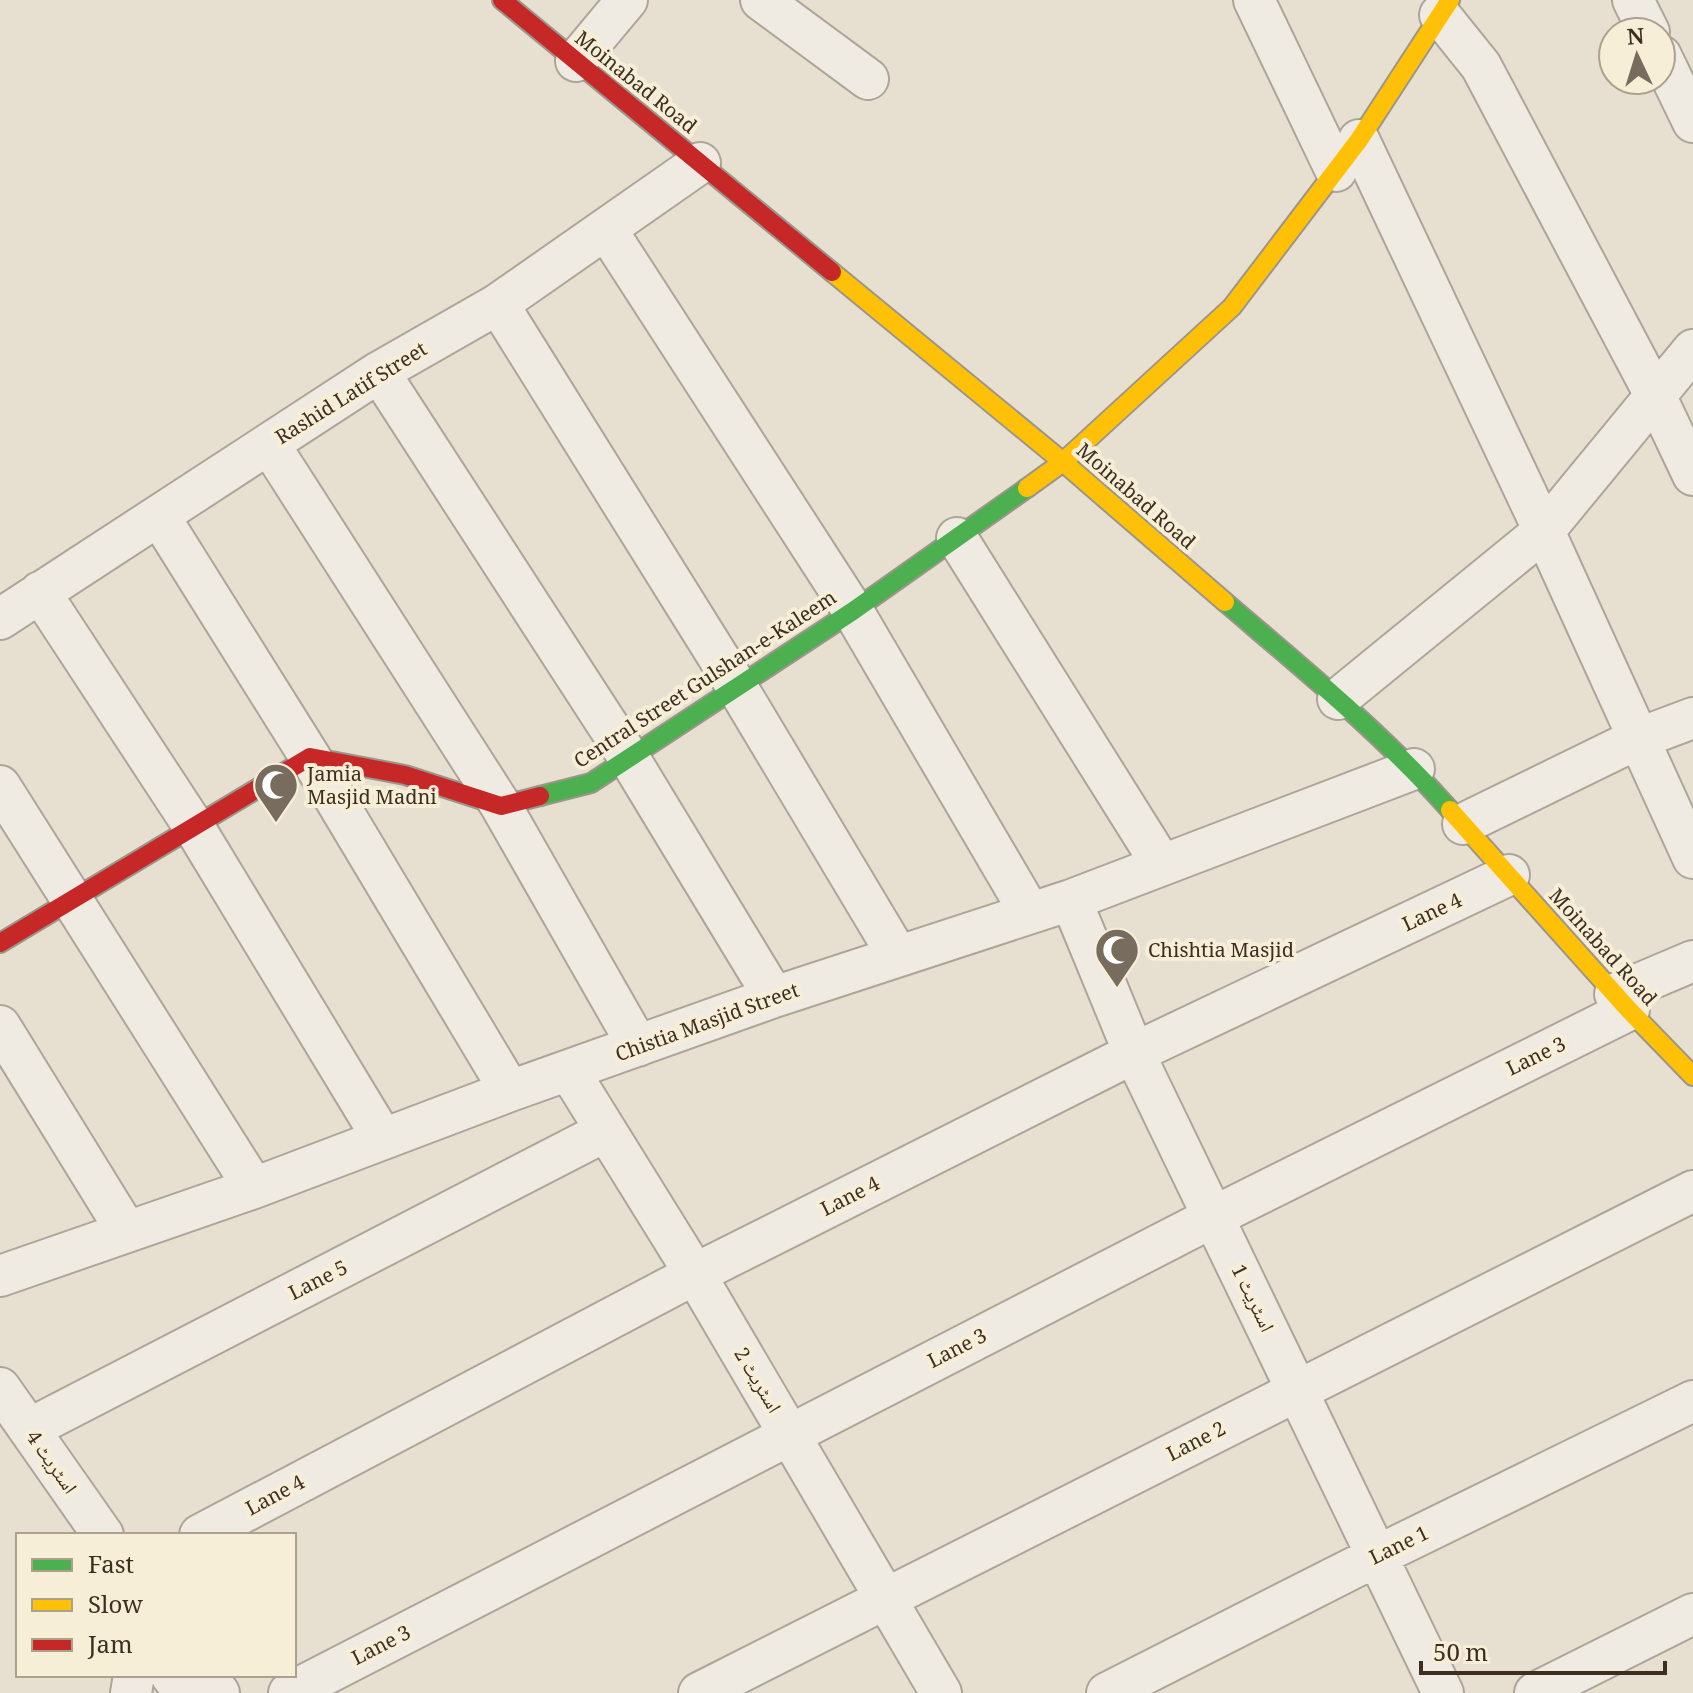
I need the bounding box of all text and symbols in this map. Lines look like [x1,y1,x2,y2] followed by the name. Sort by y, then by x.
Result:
[1597,16,1677,96] north arrow
[1626,19,1646,59] text: N
[565,24,703,145] street label: Moinabad Road
[270,335,435,456] street label: Rashid Latif Street
[1067,436,1202,560] street label: Moinabad Road
[568,583,845,780] street label: Central Street Gulshan-e-Kaleem
[306,760,437,817] place label: Jamia Masjid Madni
[252,761,300,824] mosque icon: Jamia Masjid Madni
[1538,882,1663,1016] street label: Moinabad Road
[1398,886,1469,943] street label: Lane 4
[1093,926,1141,989] mosque icon: Chishtia Masjid
[1148,936,1294,970] place label: Chishtia Masjid
[611,976,805,1074] street label: Chistia Masjid Street
[1502,1030,1573,1088] street label: Lane 3
[816,1169,887,1228] street label: Lane 4
[284,1253,355,1312] street label: Lane 5
[1219,1259,1281,1339] street label: اسٹریٹ 1
[923,1321,994,1380] street label: Lane 3
[722,1342,789,1421] street label: اسٹریٹ 2
[1162,1414,1233,1473] street label: Lane 2
[15,1424,84,1503] street label: اسٹریٹ 4
[241,1468,312,1527] street label: Lane 4
[1365,1519,1436,1577] street label: Lane 1
[16,1533,296,1677] legend
[88,1547,134,1588] text: Fast
[88,1587,143,1628] text: Slow
[347,1618,418,1677] street label: Lane 3
[1421,1625,1665,1675] scale bar
[87,1627,133,1668] text: Jam
[1433,1635,1488,1676] text: 50 m

